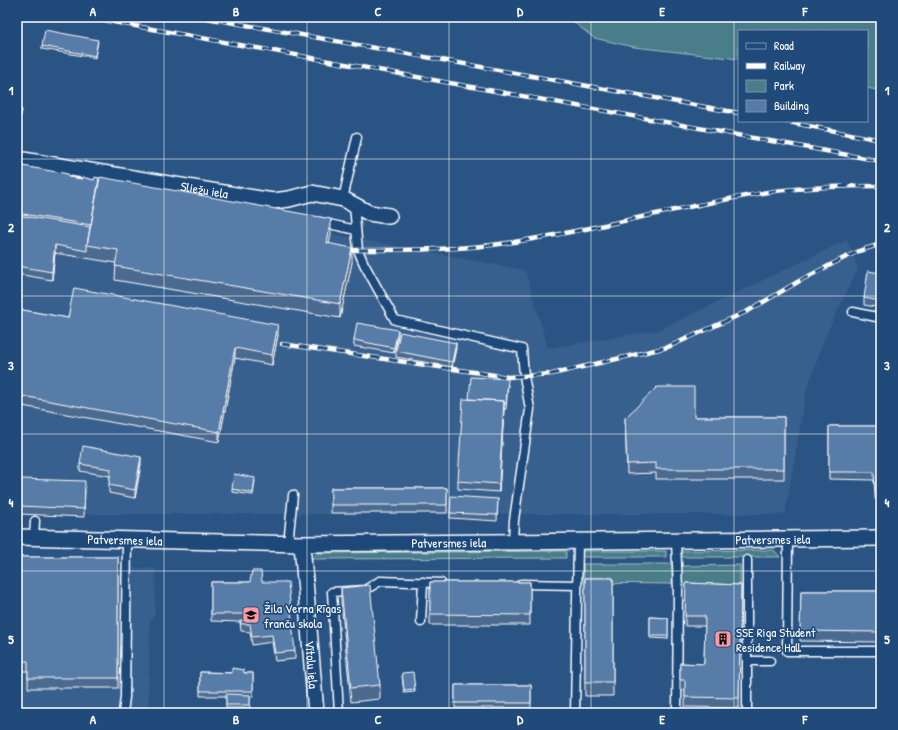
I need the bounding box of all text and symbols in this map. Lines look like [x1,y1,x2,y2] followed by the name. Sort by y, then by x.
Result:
[90,2,97,20] text: A
[233,2,240,20] text: B
[374,2,382,20] text: C
[517,2,524,20] text: D
[659,2,665,20] text: E
[802,2,809,20] text: F
[738,30,868,122] legend
[774,37,794,54] text: Road
[774,57,805,74] text: Railway
[774,77,794,94] text: Park
[9,81,14,99] text: 1
[885,81,890,99] text: 1
[774,97,809,114] text: Building
[179,177,230,203] street label: Sliežu iela
[8,218,15,236] text: 2
[884,218,891,236] text: 2
[8,356,14,374] text: 3
[884,356,890,374] text: 3
[9,493,14,511] text: 4
[885,493,890,511] text: 4
[87,530,163,550] street label: Patversmes iela
[735,530,810,549] street label: Patversmes iela
[411,533,487,552] street label: Patversmes iela
[264,599,341,632] place label: Žila Verna Rīgas franču skola
[241,605,261,625] school or university icon: Žila Verna Rīgas franču skola
[736,623,816,656] place label: SSE Riga Student Residence Hall
[713,629,733,649] building icon: SSE Riga Student Residence Hall
[8,630,14,648] text: 5
[884,630,890,648] text: 5
[301,640,323,689] street label: Vītolu iela
[90,710,97,728] text: A
[233,710,240,728] text: B
[374,710,382,728] text: C
[517,710,524,728] text: D
[659,710,665,728] text: E
[802,710,809,728] text: F

